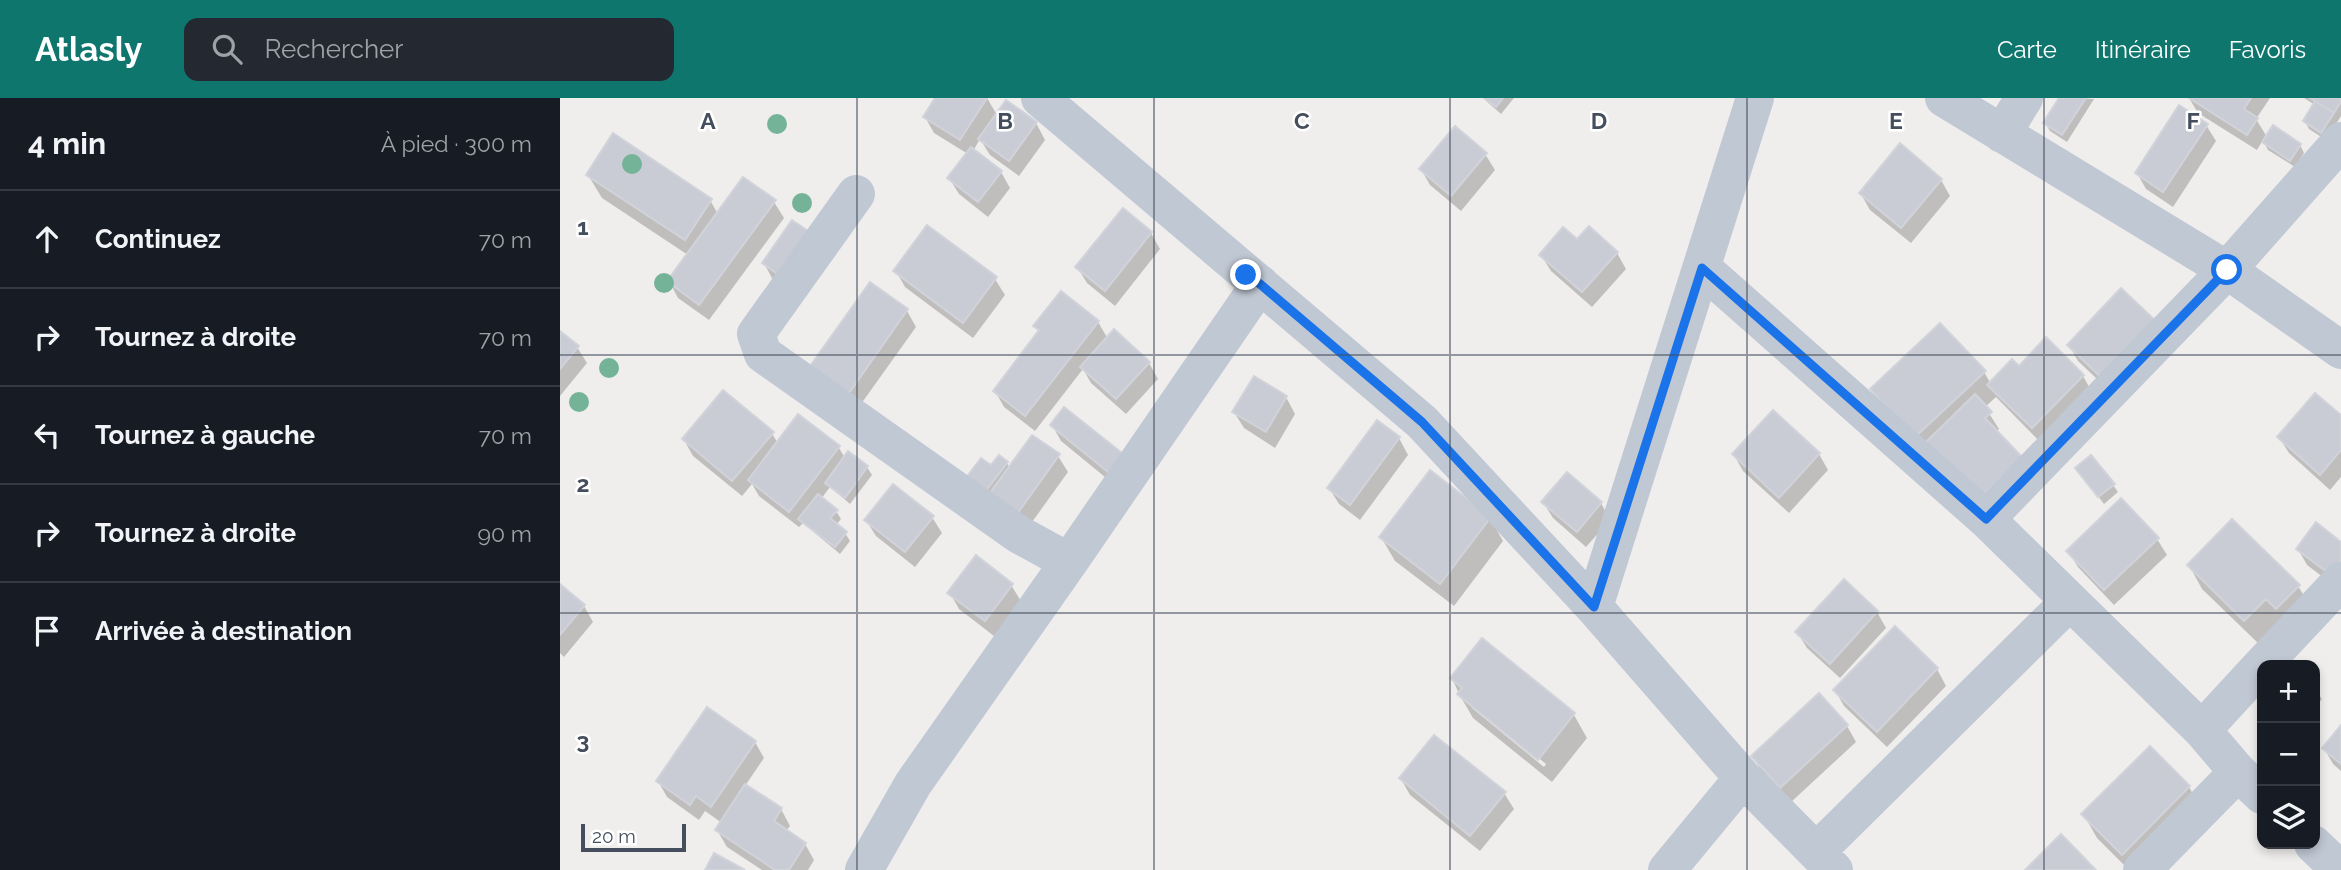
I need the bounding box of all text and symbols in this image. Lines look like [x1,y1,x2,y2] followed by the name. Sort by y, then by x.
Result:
[184,18,674,81] search box
[35,30,142,69] text: Atlasly
[208,30,246,68] icon: search
[264,34,403,64] text: Rechercher
[1997,35,2057,64] text: Carte
[2095,35,2191,64] text: Itinéraire
[2229,35,2306,64] text: Favoris
[700,107,716,134] text: A
[997,107,1013,134] text: B
[1294,107,1310,134] text: C
[1591,107,1607,134] text: D
[1889,107,1903,134] text: E
[2186,107,2200,134] text: F
[28,126,106,161] text: 4 min
[381,130,532,157] text: À pied · 300 m
[577,213,589,240] text: 1
[28,220,66,258] icon: ahead
[95,224,221,254] text: Continuez
[479,226,532,253] text: 70 m
[2211,254,2242,285] route start
[1230,259,1261,290] route end
[28,318,66,356] icon: right
[95,322,296,352] text: Tournez à droite
[479,324,532,351] text: 70 m
[28,416,66,454] icon: left
[95,420,315,450] text: Tournez à gauche
[479,422,532,449] text: 70 m
[577,470,589,497] text: 2
[28,514,66,552] icon: right
[95,518,296,548] text: Tournez à droite
[477,520,532,547] text: 90 m
[28,612,66,650] icon: arrive
[95,616,352,646] text: Arrivée à destination
[2257,660,2320,849] map controls
[2257,660,2320,723] button: +
[2257,723,2320,786] button: −
[577,727,589,754] text: 3
[2257,786,2320,849] button: layers
[581,821,686,853] scale bar
[592,825,636,847] text: 20 m

